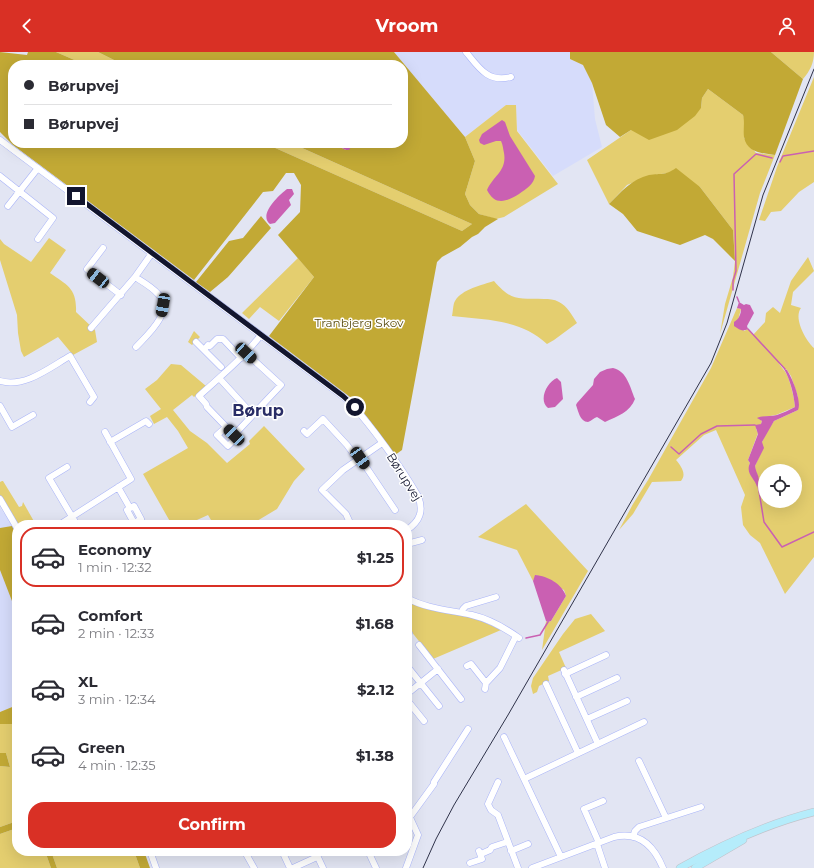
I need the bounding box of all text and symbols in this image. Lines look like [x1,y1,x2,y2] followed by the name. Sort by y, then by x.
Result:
[16,15,38,37] icon: back
[376,15,438,37] text: Vroom
[776,15,798,37] icon: person
[48,76,119,95] text: Børupvej
[48,114,119,133] text: Børupvej
[67,187,85,205] route end
[85,266,111,290] car
[155,292,171,318] car
[314,315,404,330] park label: Tranbjerg Skov
[233,340,259,366] car
[346,398,364,416] route start
[232,401,284,420] district label: Børup
[221,422,247,448] car
[348,445,372,471] car
[384,450,425,504] street label: Børupvej
[758,464,802,508] map controls
[758,464,802,508] button: locate
[30,539,66,575] icon: car
[78,540,151,559] text: Economy
[357,548,394,567] text: $1.25
[78,559,152,575] text: 1 min · 12:32
[30,605,66,641] icon: car
[78,606,143,625] text: Comfort
[356,614,394,633] text: $1.68
[78,625,154,641] text: 2 min · 12:33
[30,671,66,707] icon: car
[78,672,97,691] text: XL
[357,680,394,699] text: $2.12
[78,691,156,707] text: 3 min · 12:34
[30,737,66,773] icon: car
[78,738,125,757] text: Green
[356,746,394,765] text: $1.38
[78,757,156,773] text: 4 min · 12:35
[28,802,396,848] button: Confirm

